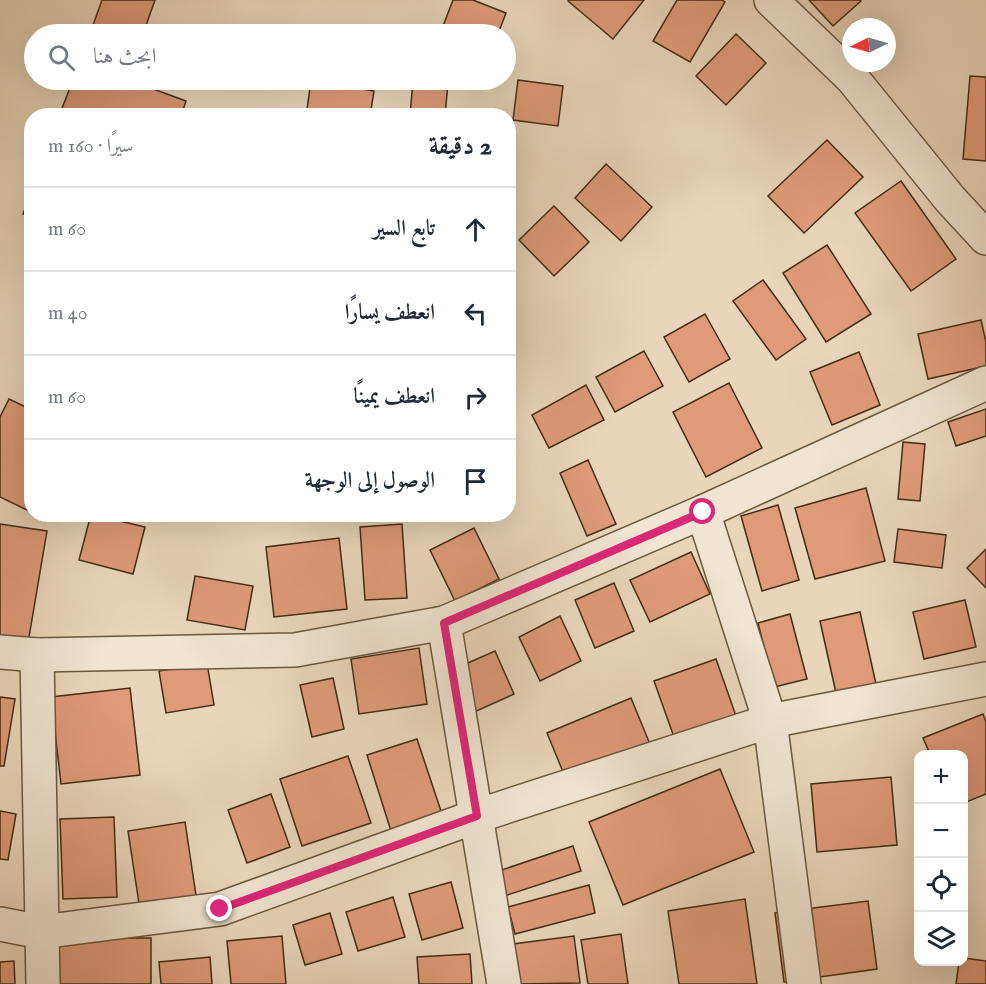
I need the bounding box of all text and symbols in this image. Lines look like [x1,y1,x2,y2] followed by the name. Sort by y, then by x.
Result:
[842,18,896,72] north arrow
[24,24,516,90] search box
[45,41,78,74] icon: search
[93,43,156,71] text: ابحث هنا
[429,130,492,163] text: 2 دقيقة
[48,134,133,159] text: سيرًا · 160 m
[459,213,492,246] icon: ahead
[373,215,435,243] text: تابع السير
[48,217,86,242] text: 60 m
[459,297,492,330] icon: left
[345,299,435,327] text: انعطف يسارًا
[48,301,87,326] text: 40 m
[459,381,492,414] icon: right
[354,383,435,411] text: انعطف يمينًا
[48,385,86,410] text: 60 m
[459,465,492,498] icon: arrive
[305,467,435,495] text: الوصول إلى الوجهة
[689,498,715,524] route start
[914,750,968,966] map controls
[914,750,968,804] button: +
[914,804,968,858] button: −
[914,858,968,912] button: locate
[206,895,232,921] route end
[914,912,968,966] button: layers

